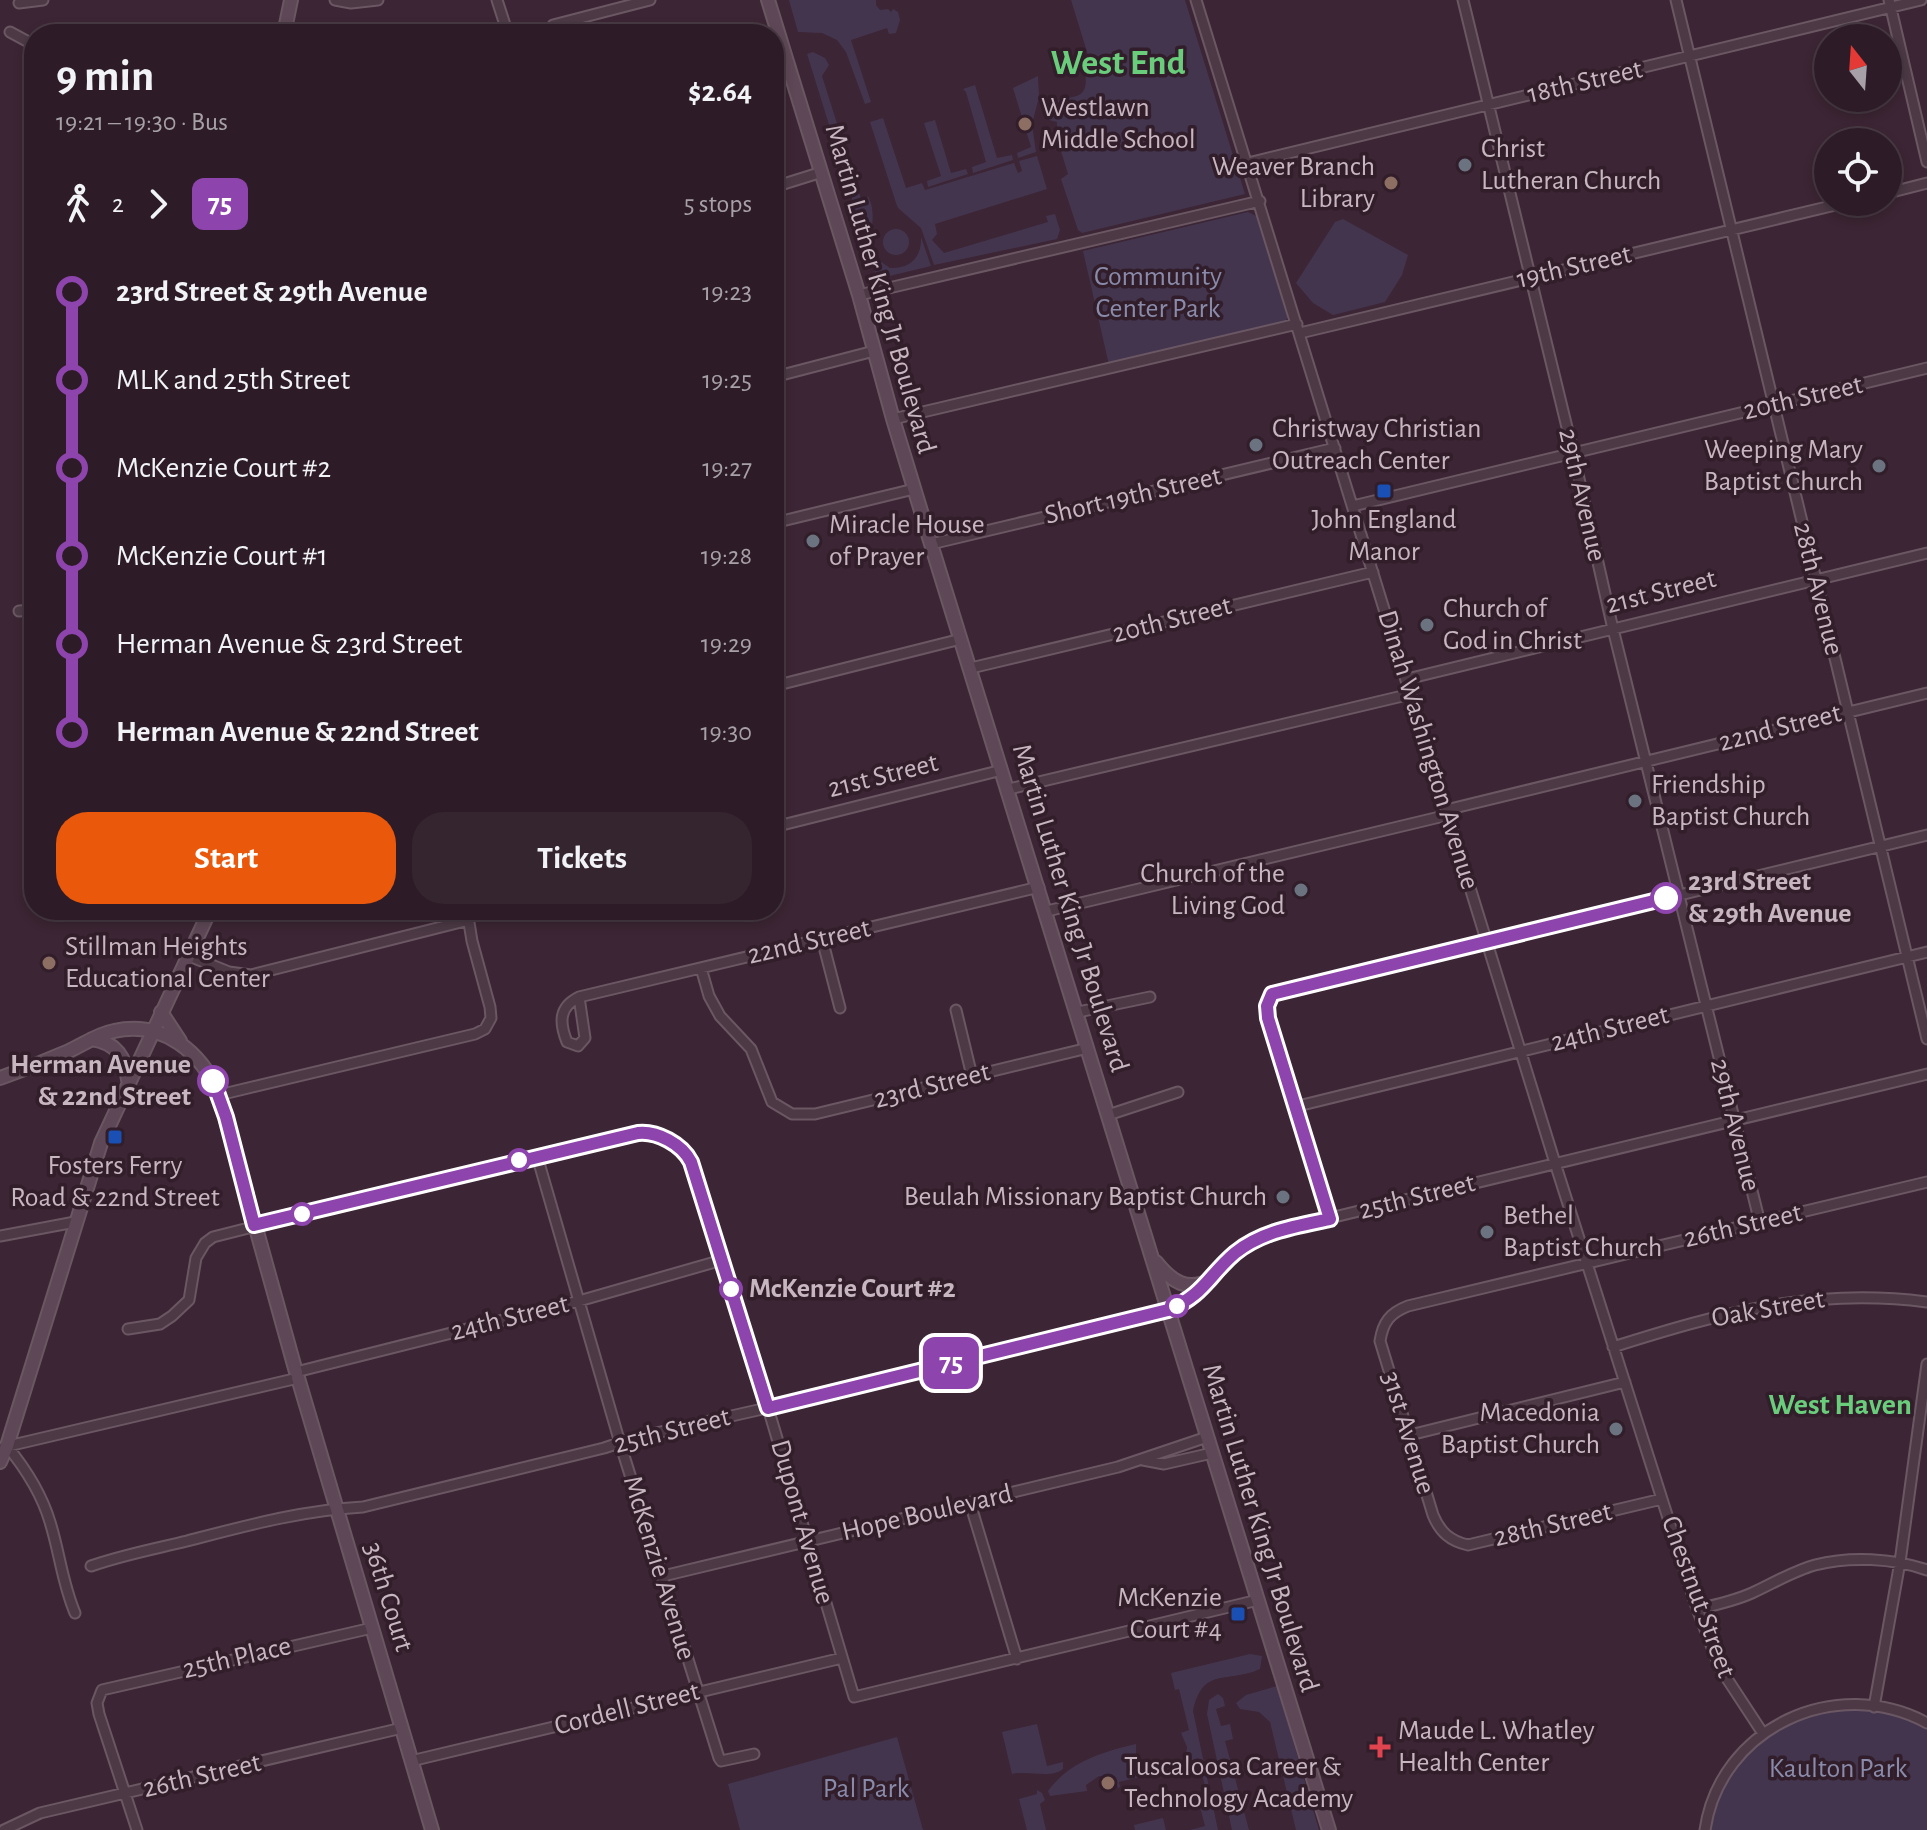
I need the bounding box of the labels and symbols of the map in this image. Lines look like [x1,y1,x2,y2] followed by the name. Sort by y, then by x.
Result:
[1814,24,1902,112] north arrow
[1050,45,1186,81] district label: West End
[1525,55,1645,109] street label: 18th Street
[1041,94,1196,154] place label: Westlawn Middle School
[1016,115,1034,133] marker: Westlawn Middle School
[820,121,940,457] street label: Martin Luther King Jr Boulevard
[1481,135,1661,195] place label: Christ Lutheran Church
[1212,153,1375,213] place label: Weaver Branch Library
[1456,156,1474,174] marker: Christ Lutheran Church
[1382,174,1400,192] marker: Weaver Branch Library
[1514,240,1634,294] street label: 19th Street
[1094,263,1222,323] park label: Community Center Park
[1741,371,1865,425] street label: 20th Street
[1272,415,1481,475] place label: Christway Christian Outreach Center
[1553,426,1611,564] street label: 29th Avenue
[1247,436,1265,454] marker: Christway Christian Outreach Center
[1704,436,1863,496] place label: Weeping Mary Baptist Church
[1870,457,1888,475] marker: Weeping Mary Baptist Church
[1042,462,1224,530] street label: Short 19th Street
[1375,482,1393,500] marker: John England Manor
[1311,506,1457,566] place label: John England Manor
[829,511,985,571] place label: Miracle House of Prayer
[1788,520,1848,658] street label: 28th Avenue
[804,532,822,550] marker: Miracle House of Prayer
[1603,565,1719,619] street label: 21st Street
[1110,592,1234,648] street label: 20th Street
[1443,595,1582,655] place label: Church of God in Christ
[1372,607,1484,893] street label: Dinah Washington Avenue
[1418,616,1436,634] marker: Church of God in Christ
[1716,699,1844,757] street label: 22nd Street
[1007,741,1133,1075] street label: Martin Luther King Jr Boulevard
[825,749,941,803] street label: 21st Street
[1651,771,1810,831] place label: Friendship Baptist Church
[1626,792,1644,810] marker: Friendship Baptist Church
[1140,860,1285,920] place label: Church of the Living God
[1688,868,1852,928] place label: 23rd Street & 29th Avenue
[1292,881,1310,899] marker: Church of the Living God
[1651,883,1681,913] marker: 23rd Street & 29th Avenue
[745,914,873,970] street label: 22nd Street
[65,933,270,993] place label: Stillman Heights Educational Center
[40,954,58,972] marker: Stillman Heights Educational Center
[1548,1001,1672,1057] street label: 24th Street
[10,1051,192,1111] place label: Herman Avenue & 22nd Street
[1705,1056,1765,1194] street label: 29th Avenue
[871,1058,993,1114] street label: 23rd Street
[198,1066,228,1096] marker: Herman Avenue & 22nd Street
[106,1128,124,1146] marker: Fosters Ferry Road & 22nd Street
[508,1149,530,1171] unlabelled marker
[10,1152,220,1212] place label: Fosters Ferry Road & 22nd Street
[1356,1169,1478,1225] street label: 25th Street
[904,1183,1267,1211] place label: Beulah Missionary Baptist Church
[1274,1188,1292,1206] marker: Beulah Missionary Baptist Church
[1681,1199,1805,1253] street label: 26th Street
[1503,1202,1662,1262] place label: Bethel Baptist Church
[291,1203,313,1225] unlabelled marker
[1478,1223,1496,1241] marker: Bethel Baptist Church
[749,1275,956,1303] place label: McKenzie Court #2
[720,1278,742,1300] marker: McKenzie Court #2
[1709,1285,1827,1333] street label: Oak Street
[448,1290,572,1346] street label: 24th Street
[1166,1295,1188,1317] unlabelled marker
[915,1337,987,1389] line badge: 75
[1197,1361,1323,1695] street label: Martin Luther King Jr Boulevard
[1376,1368,1440,1498] street label: 31st Avenue
[1768,1390,1912,1420] district label: West Haven
[1441,1399,1600,1459] place label: Macedonia Baptist Church
[611,1403,733,1459] street label: 25th Street
[1607,1420,1625,1438] marker: Macedonia Baptist Church
[765,1437,839,1607] street label: Dupont Avenue
[618,1473,700,1663] street label: McKenzie Avenue
[839,1480,1015,1546] street label: Hope Boulevard
[1491,1498,1615,1552] street label: 28th Street
[1656,1513,1740,1681] street label: Chestnut Street
[358,1539,418,1655] street label: 36th Court
[1117,1584,1222,1644] place label: McKenzie Court #4
[1229,1605,1247,1623] marker: McKenzie Court #4
[180,1632,294,1684] street label: 25th Place
[552,1677,702,1741] street label: Cordell Street
[1398,1717,1595,1777] place label: Maude L. Whatley Health Center
[1369,1736,1391,1758] marker: Maude L. Whatley Health Center
[140,1749,264,1803] street label: 26th Street
[1124,1753,1353,1813] place label: Tuscaloosa Career & Technology Academy
[1769,1755,1908,1783] park label: Kaulton Park
[1099,1774,1117,1792] marker: Tuscaloosa Career & Technology Academy
[823,1775,910,1803] park label: Pal Park

